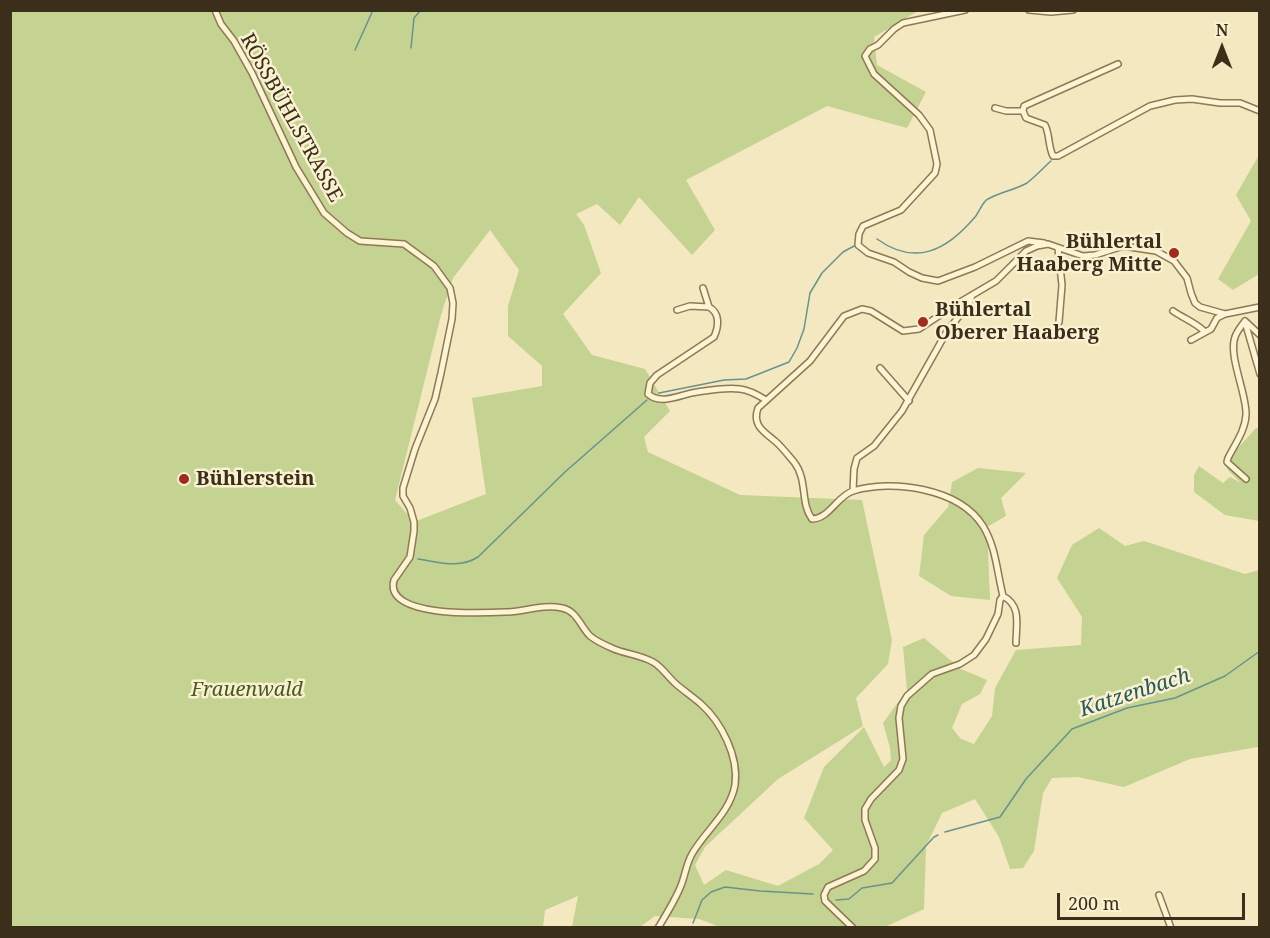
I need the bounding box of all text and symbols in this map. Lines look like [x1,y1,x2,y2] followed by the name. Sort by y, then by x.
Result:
[1192,18,1252,78] north arrow
[1216,19,1228,41] text: N
[235,29,347,207] street label: RÖSSBÜHLSTRASSE
[1017,230,1162,277] place label: Bühlertal Haaberg Mitte
[1167,246,1181,260] marker: Bühlertal Haaberg Mitte
[935,298,1099,345] place label: Bühlertal Oberer Haaberg
[916,315,930,329] marker: Bühlertal Oberer Haaberg
[196,467,315,491] place label: Bühlerstein
[177,472,191,486] marker: Bühlerstein
[1076,663,1194,723] water label: Katzenbach
[191,678,303,702] park label: Frauenwald
[1060,881,1248,919] scale bar
[1068,891,1120,915] text: 200 m

